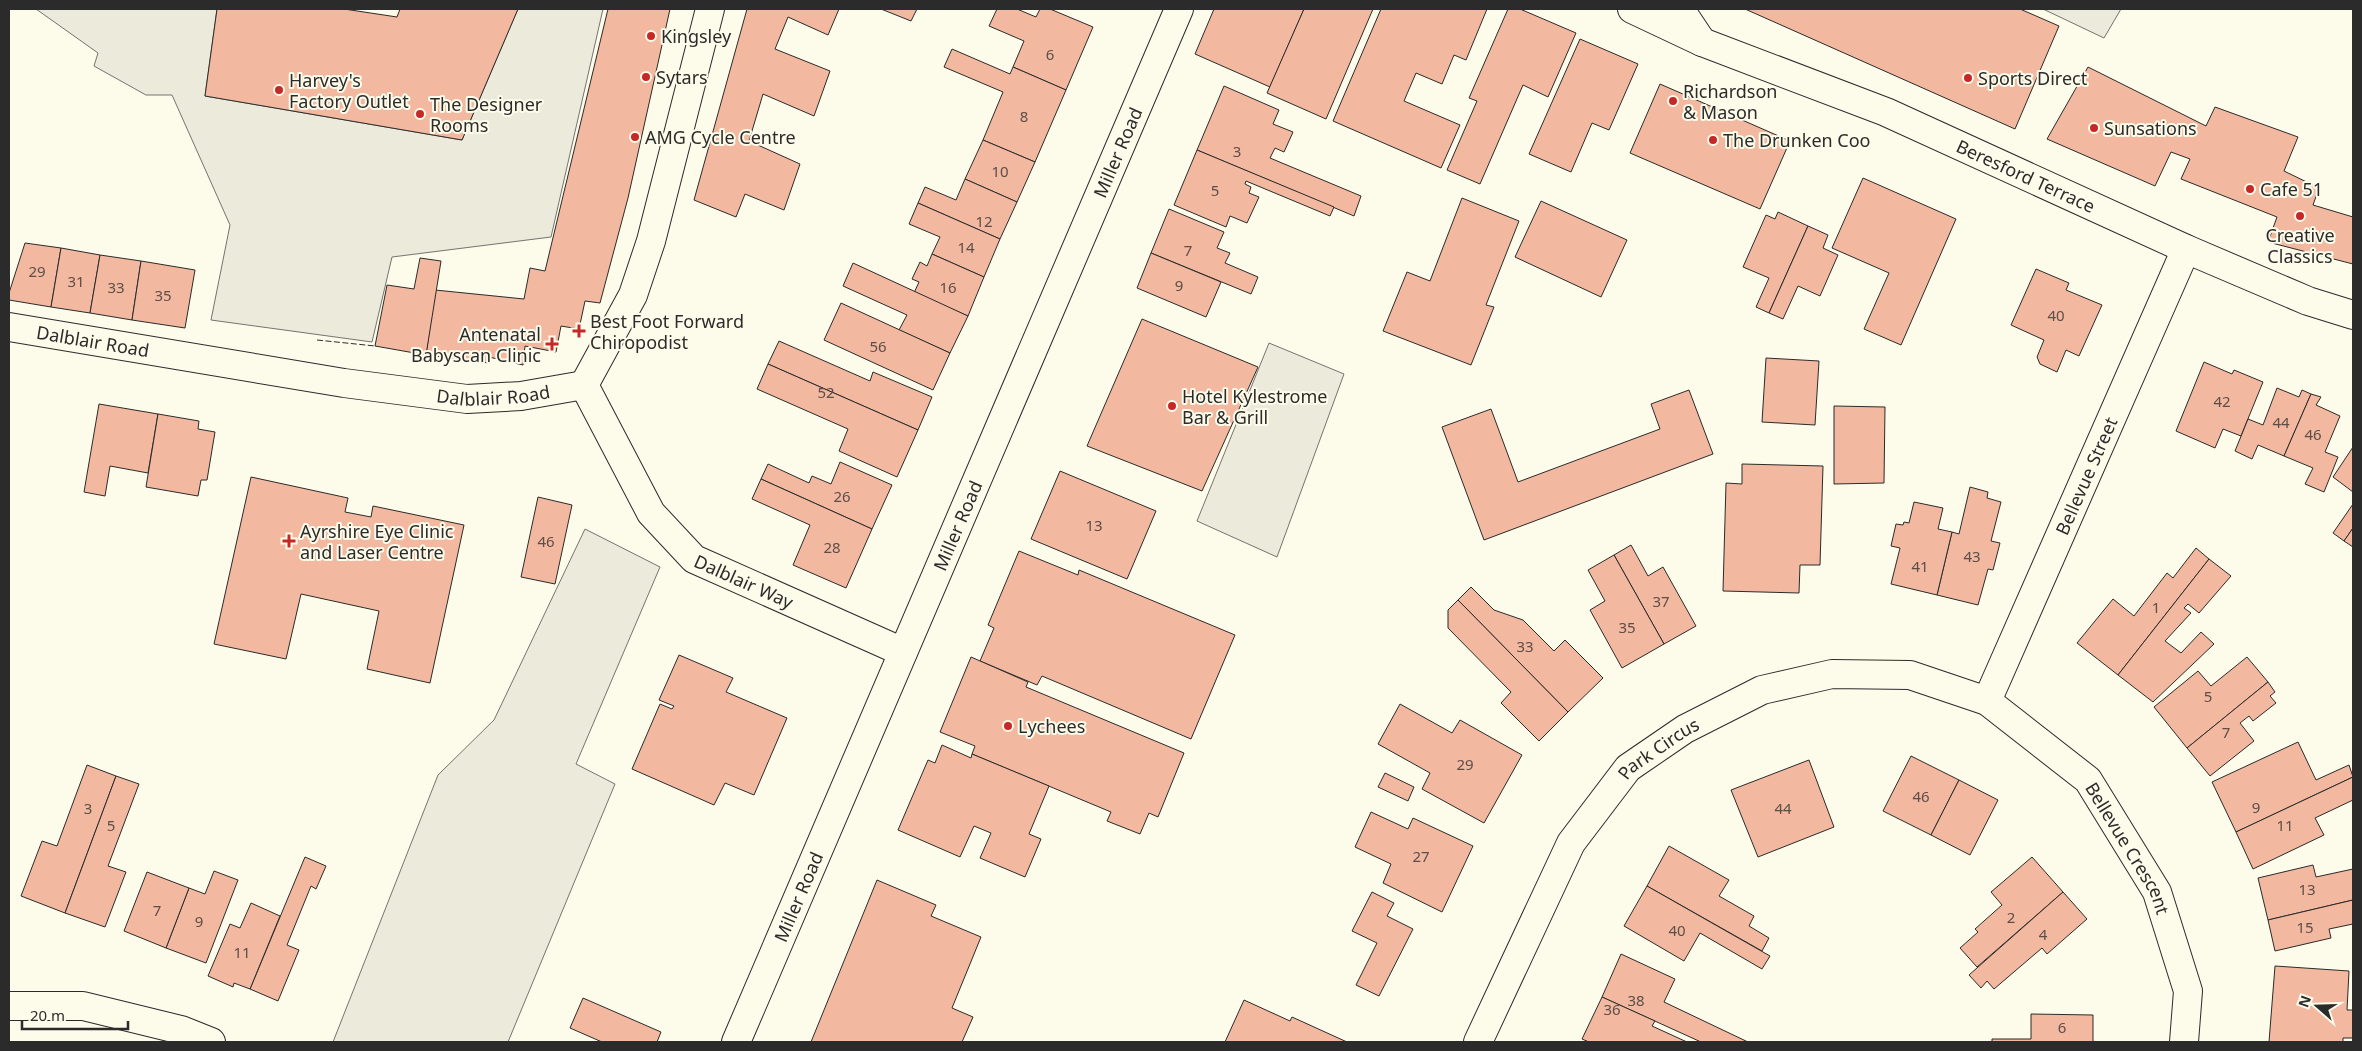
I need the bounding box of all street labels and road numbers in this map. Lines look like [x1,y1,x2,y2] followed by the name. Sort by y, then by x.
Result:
[1088,104,1147,201] street label: Miller Road
[1953,134,2099,218] street label: Beresford Terrace
[35,320,151,362] street label: Dalblair Road
[435,379,552,411] street label: Dalblair Road
[2050,413,2123,539] street label: Bellevue Street
[928,477,987,574] street label: Miller Road
[690,549,798,614] street label: Dalblair Way
[1612,712,1703,784] street label: Park Circus
[2080,778,2175,918] street label: Bellevue Crescent
[768,848,828,946] street label: Miller Road

